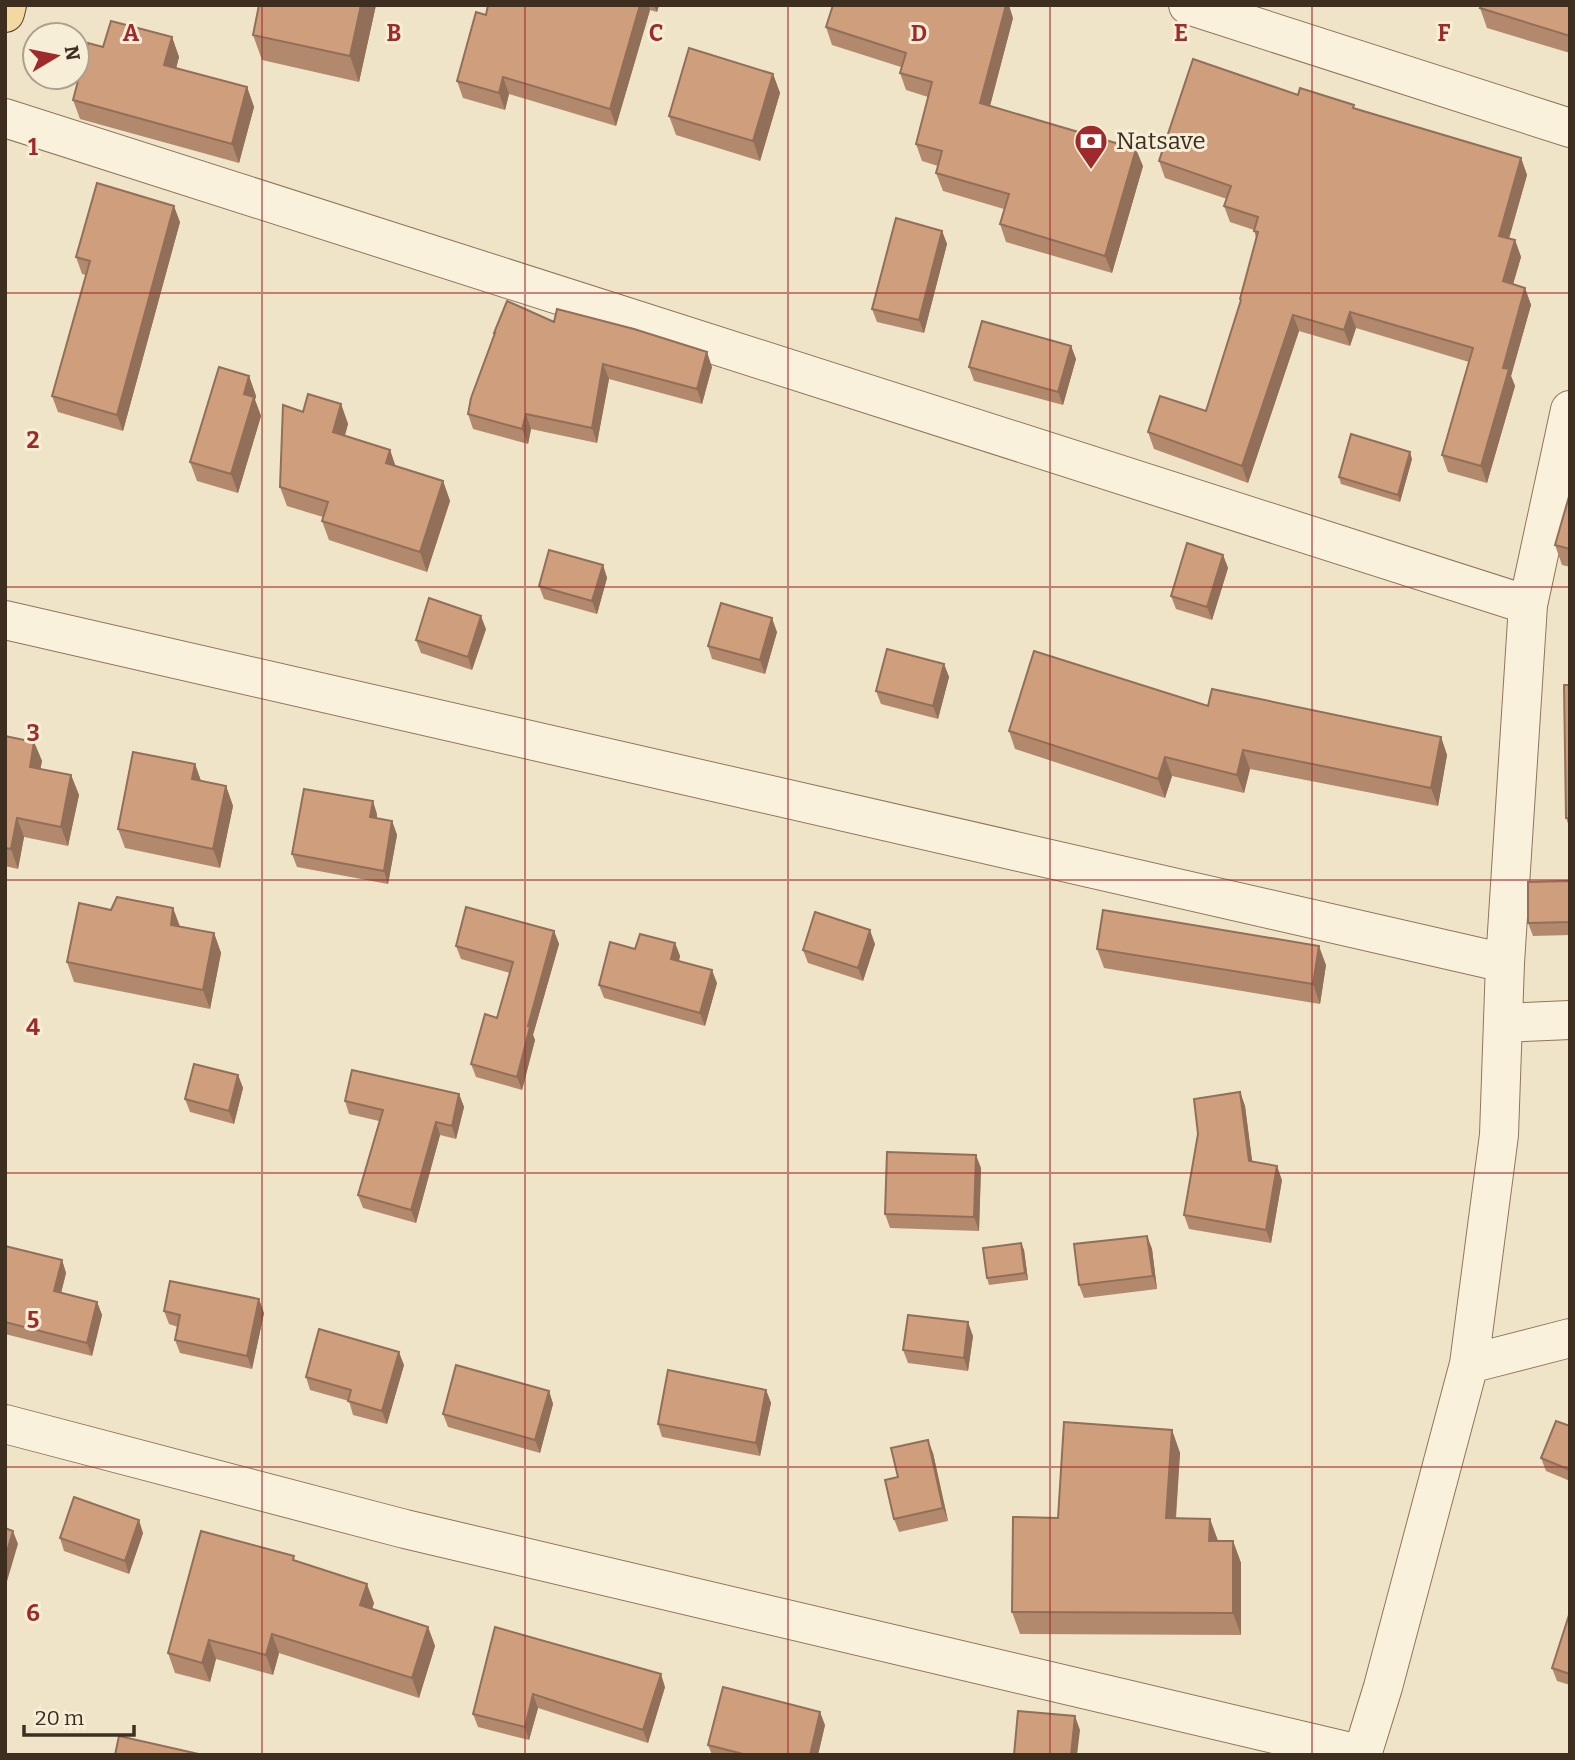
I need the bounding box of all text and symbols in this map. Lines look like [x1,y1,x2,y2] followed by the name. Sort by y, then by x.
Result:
[123,19,140,47] text: A
[387,19,401,47] text: B
[649,19,663,47] text: C
[911,19,927,47] text: D
[1174,19,1188,47] text: E
[1438,19,1451,47] text: F
[21,21,91,91] north arrow
[60,44,85,63] text: N
[1072,122,1110,171] bank icon: Natsave
[1116,127,1206,155] place label: Natsave
[28,133,38,161] text: 1
[27,426,40,454] text: 2
[26,719,40,747] text: 3
[26,1013,40,1041] text: 4
[27,1306,39,1334] text: 5
[26,1599,40,1627] text: 6
[24,1694,135,1738] scale bar
[35,1705,84,1731] text: 20 m

